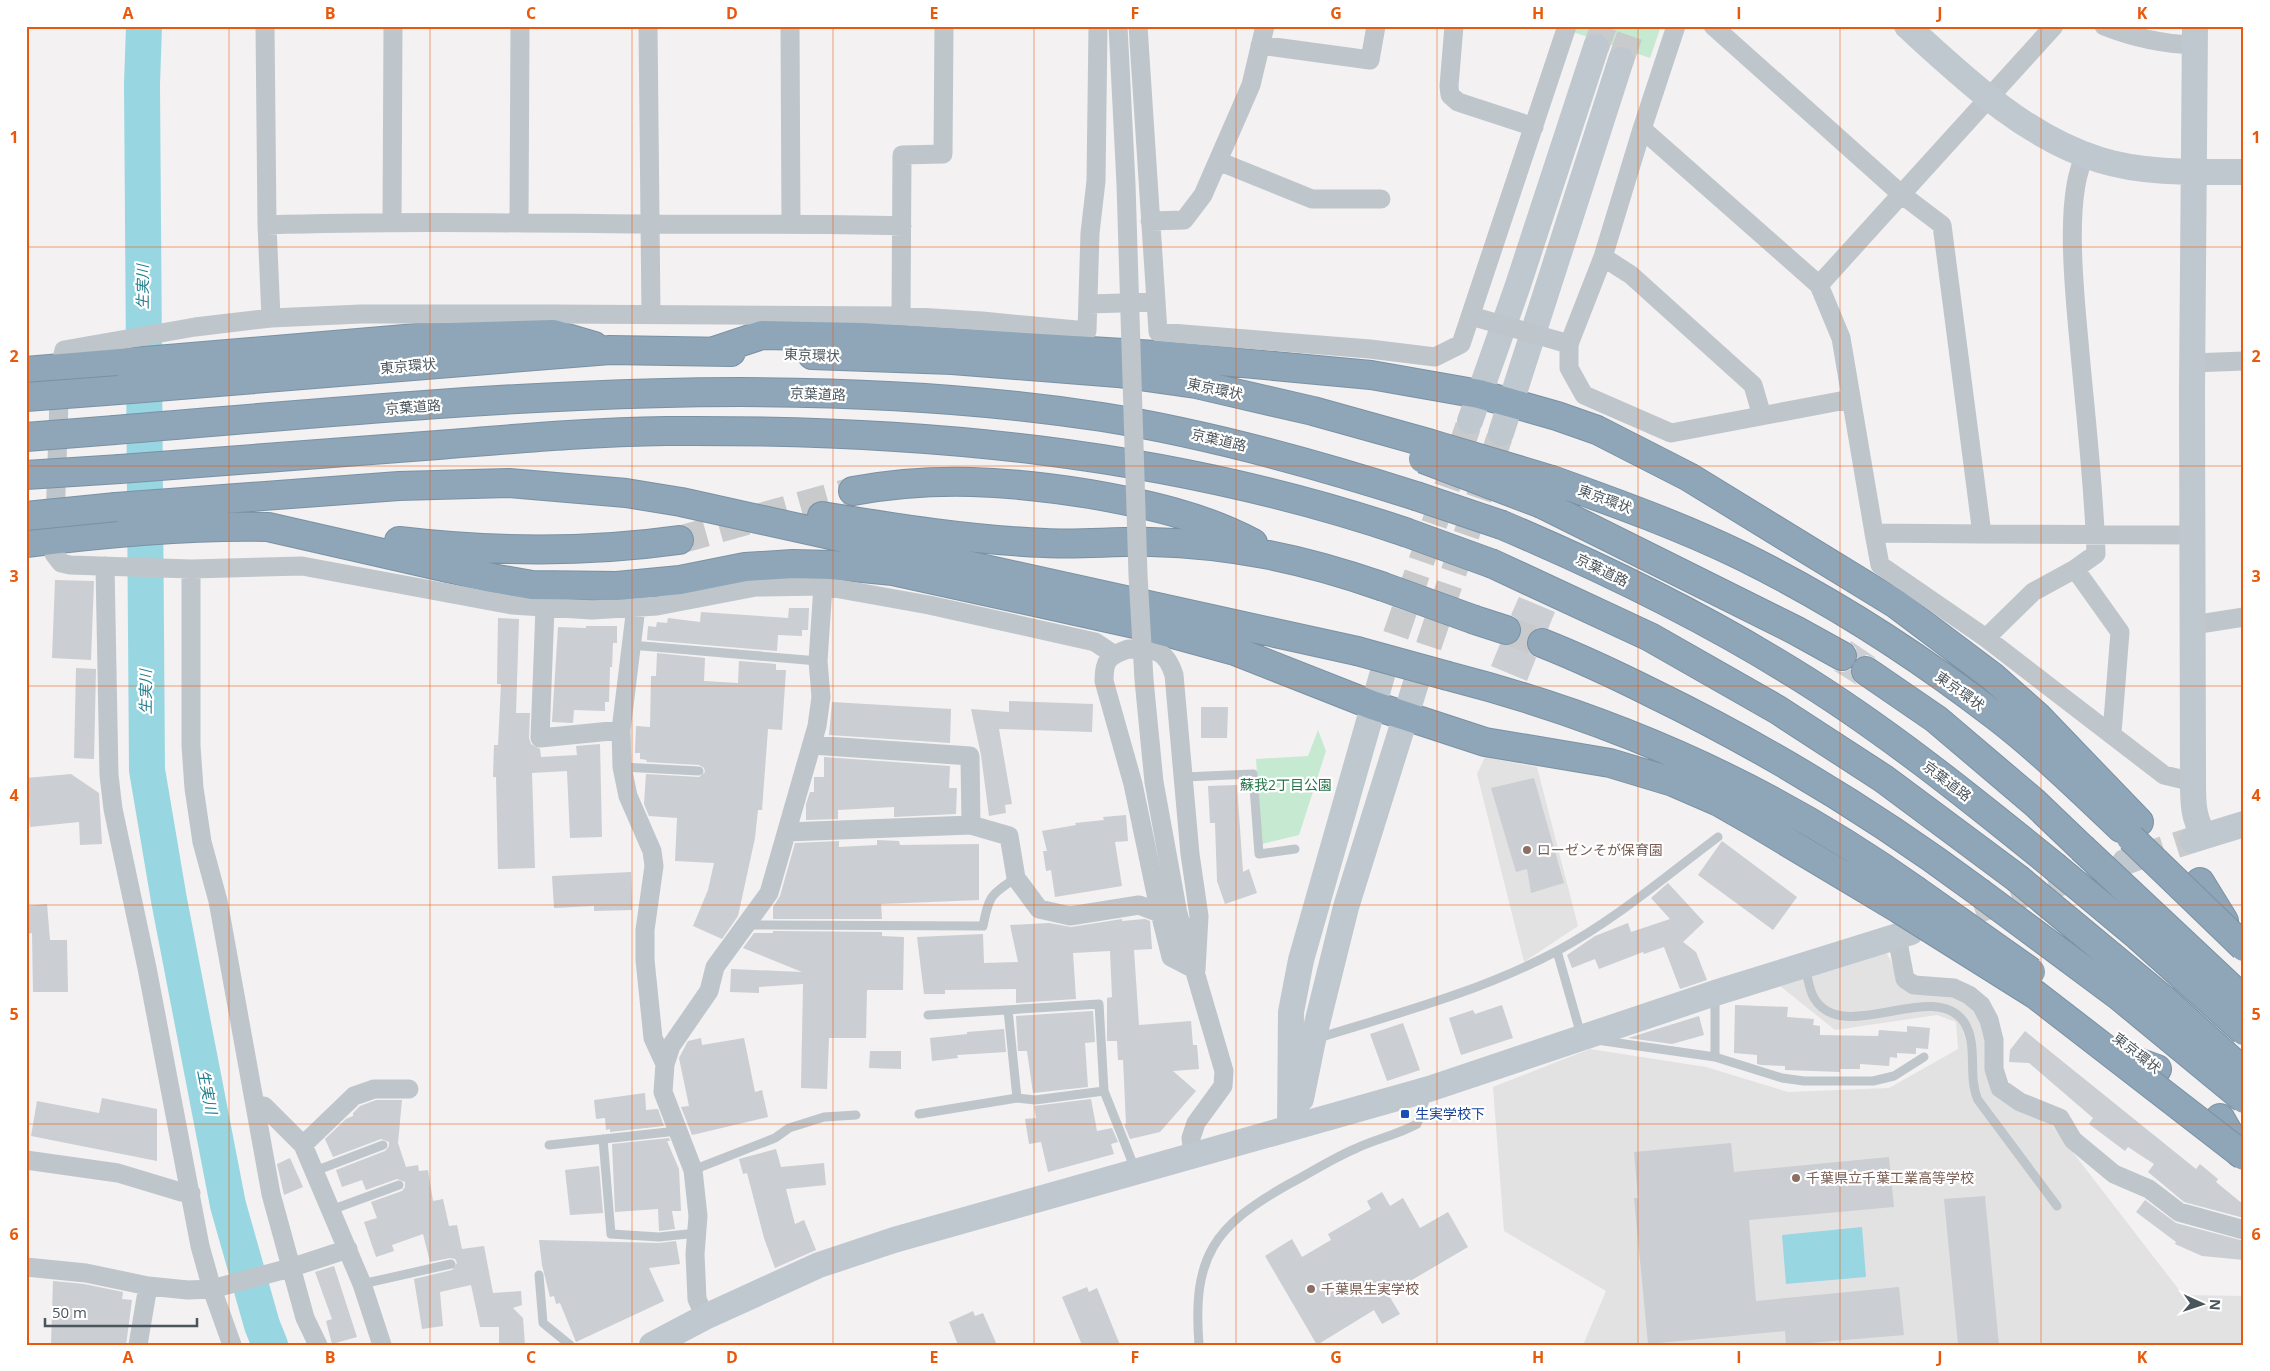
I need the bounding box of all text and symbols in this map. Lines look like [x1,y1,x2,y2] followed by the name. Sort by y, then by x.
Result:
[122,2,134,24] text: A
[325,2,335,24] text: B
[526,2,536,24] text: C
[726,2,738,24] text: D
[930,2,939,24] text: E
[1131,2,1139,24] text: F
[1330,2,1342,24] text: G
[1532,2,1544,24] text: H
[1736,2,1742,24] text: I
[1935,2,1943,24] text: J
[2137,2,2148,24] text: K
[9,126,19,148] text: 1
[2251,126,2261,148] text: 1
[132,263,152,310] water label: 生実川
[784,344,840,365] street label: 東京環状
[9,345,19,367] text: 2
[2251,345,2261,367] text: 2
[379,354,437,377] street label: 東京環状
[1186,373,1244,404] street label: 東京環状
[790,383,846,404] street label: 京葉道路
[384,395,442,418] street label: 京葉道路
[1190,424,1249,455] street label: 京葉道路
[1576,480,1635,517] street label: 東京環状
[1573,549,1632,590] street label: 京葉道路
[9,565,19,587] text: 3
[2251,565,2261,587] text: 3
[1932,667,1989,714] street label: 東京環状
[135,668,155,715] water label: 生実川
[1919,756,1975,805] street label: 京葉道路
[1240,775,1332,794] park label: 蘇我2丁目公園
[9,784,19,806] text: 4
[2251,784,2261,806] text: 4
[1537,840,1663,859] place label: ローゼンそが保育園
[1521,844,1533,856] marker: ローゼンそが保育園
[9,1003,19,1025] text: 5
[2251,1003,2261,1025] text: 5
[2109,1028,2165,1077] street label: 東京環状
[194,1068,222,1118] water label: 生実川
[1415,1104,1485,1123] place label: 生実学校下
[1399,1108,1411,1120] marker: 生実学校下
[1806,1168,1974,1187] place label: 千葉県立千葉工業高等学校
[1790,1172,1802,1184] marker: 千葉県立千葉工業高等学校
[9,1223,19,1245] text: 6
[2251,1223,2261,1245] text: 6
[2178,1278,2228,1328] north arrow
[1321,1279,1419,1298] place label: 千葉県生実学校
[1305,1283,1317,1295] marker: 千葉県生実学校
[45,1296,198,1328] scale bar
[2206,1299,2225,1311] text: N
[52,1302,87,1322] text: 50 m
[122,1346,134,1368] text: A
[325,1346,335,1368] text: B
[526,1346,536,1368] text: C
[726,1346,738,1368] text: D
[930,1346,939,1368] text: E
[1131,1346,1139,1368] text: F
[1330,1346,1342,1368] text: G
[1532,1346,1544,1368] text: H
[1736,1346,1742,1368] text: I
[1935,1346,1943,1368] text: J
[2137,1346,2148,1368] text: K

